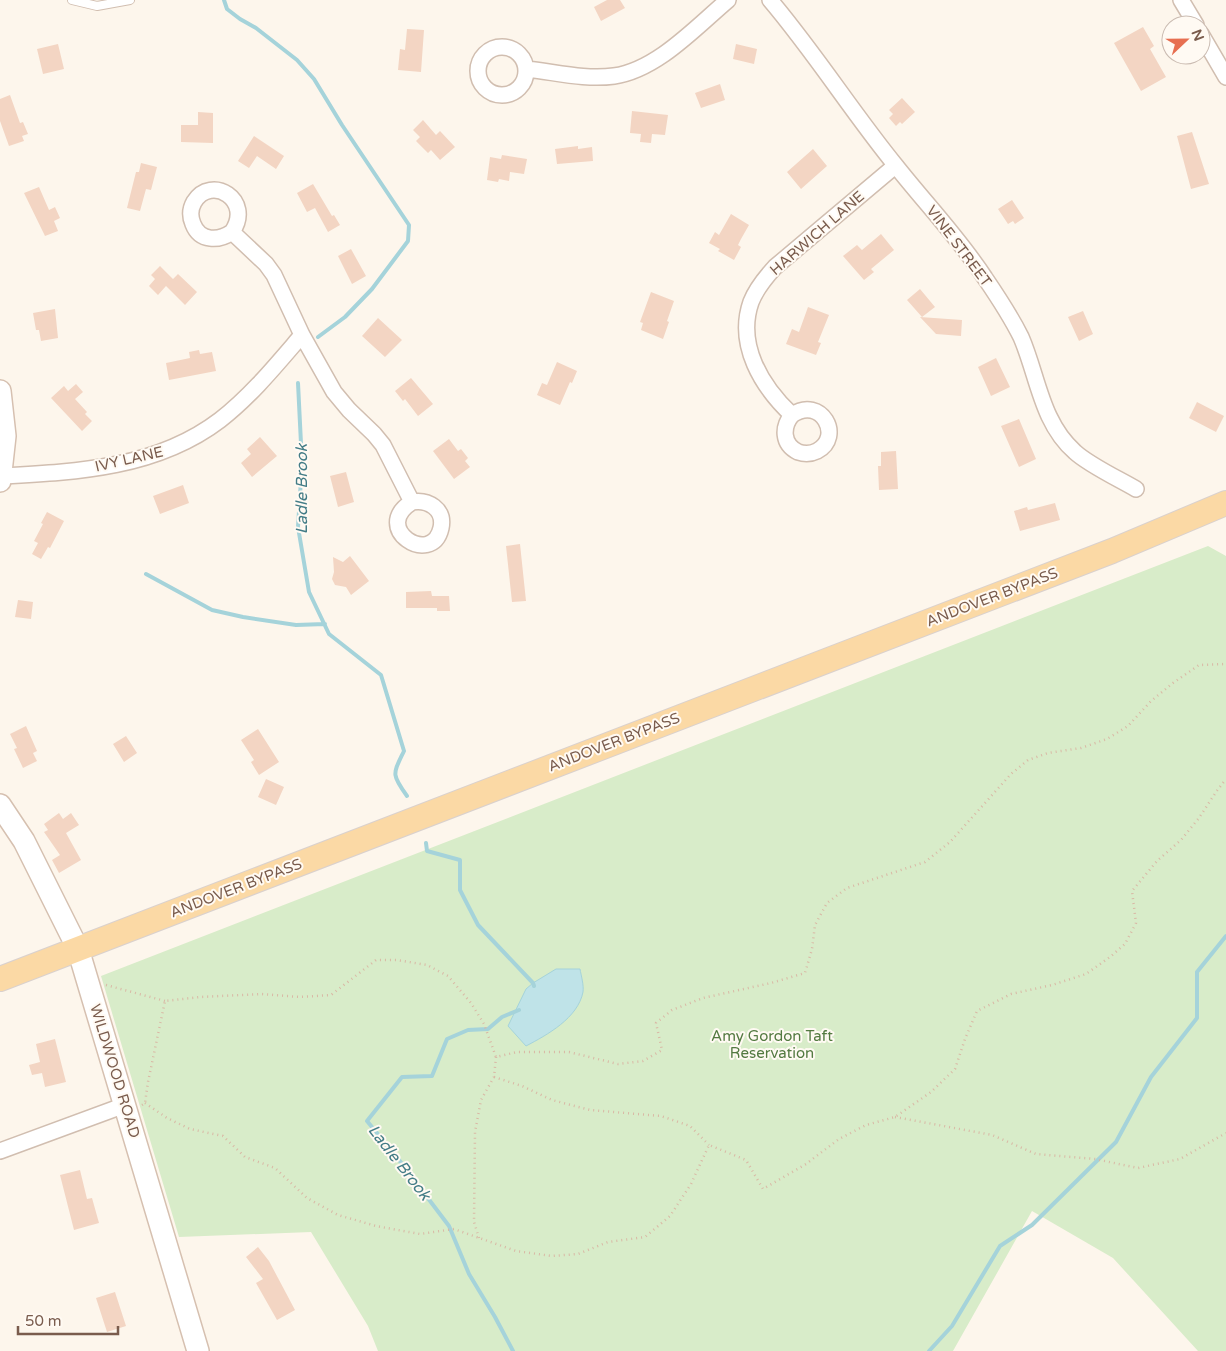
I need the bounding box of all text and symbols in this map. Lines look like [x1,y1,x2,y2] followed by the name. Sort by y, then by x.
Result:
[1161,15,1211,65] north arrow
[1188,27,1208,44] text: N
[766,187,868,279] street label: HARWICH LANE
[923,202,995,290] street label: VINE STREET
[93,442,165,476] street label: IVY LANE
[292,442,312,534] water label: Ladle Brook
[924,564,1060,630] street label: ANDOVER BYPASS
[546,709,682,775] street label: ANDOVER BYPASS
[168,855,304,921] street label: ANDOVER BYPASS
[86,1002,144,1140] street label: WILDWOOD ROAD
[711,1027,833,1062] park label: Amy Gordon Taft Reservation
[363,1121,436,1205] water label: Ladle Brook
[18,1304,118,1336] scale bar
[25,1312,62,1330] text: 50 m

